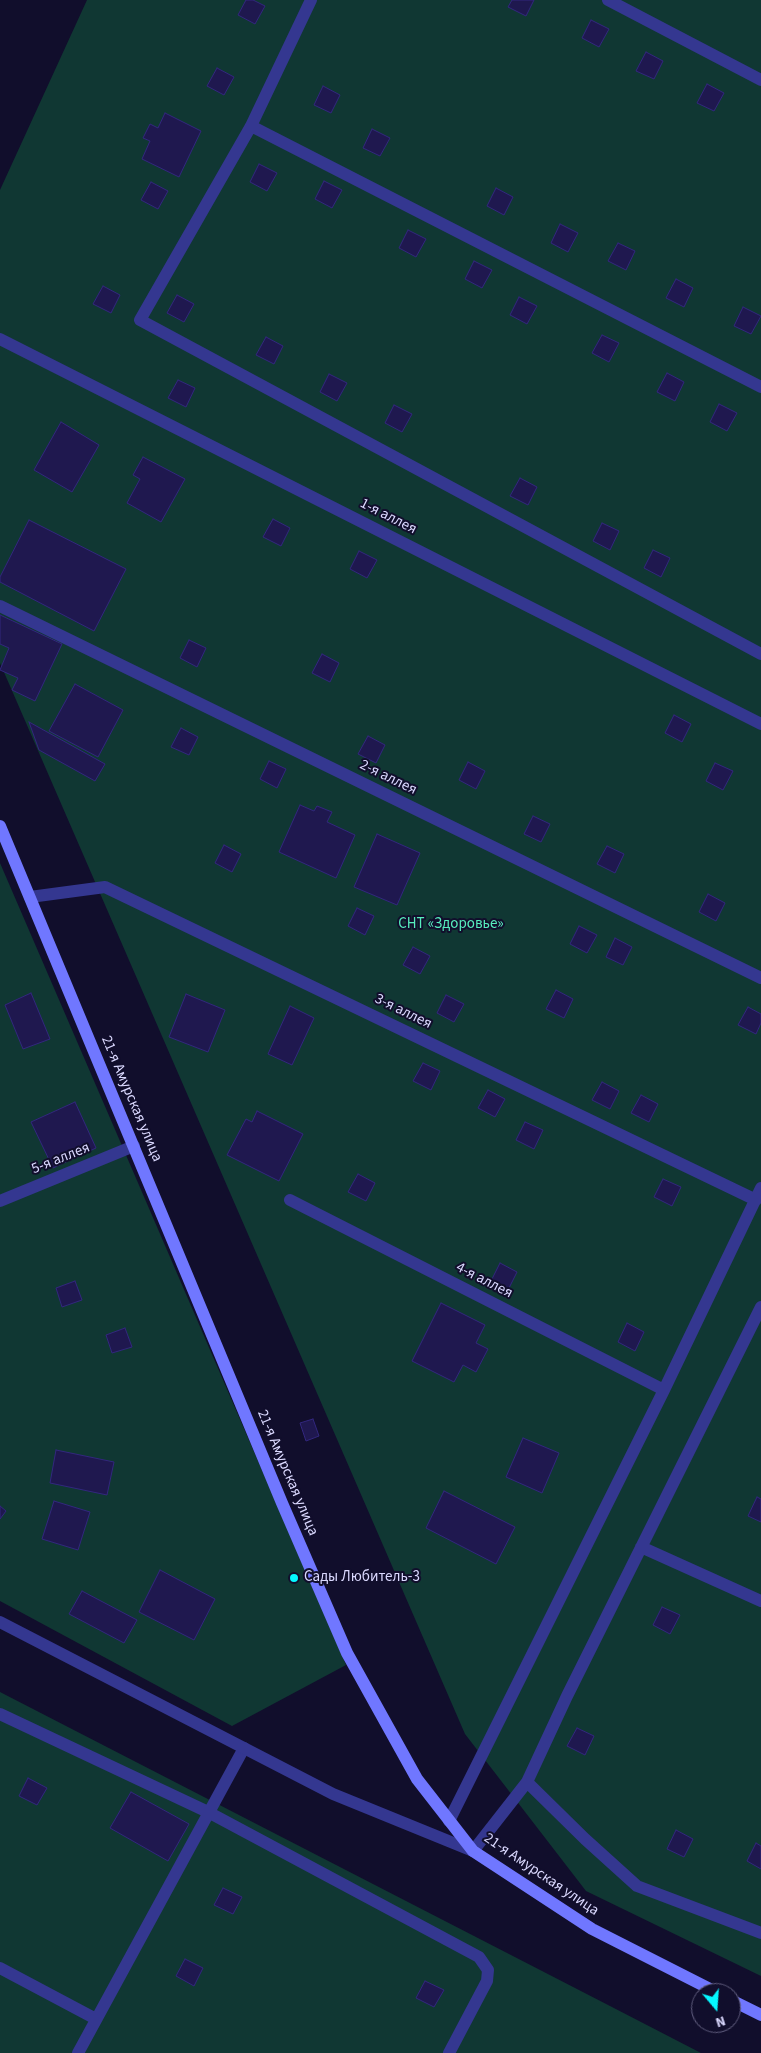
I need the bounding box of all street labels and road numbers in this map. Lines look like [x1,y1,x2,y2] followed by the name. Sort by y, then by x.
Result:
[357,495,419,539] street label: 1-я аллея
[357,756,419,800] street label: 2-я аллея
[372,990,434,1034] street label: 3-я аллея
[96,1033,166,1165] street label: 21-я Амурская улица
[29,1139,93,1179] street label: 5-я аллея
[453,1259,515,1303] street label: 4-я аллея
[252,1407,322,1539] street label: 21-я Амурская улица
[480,1830,602,1920] street label: 21-я Амурская улица

